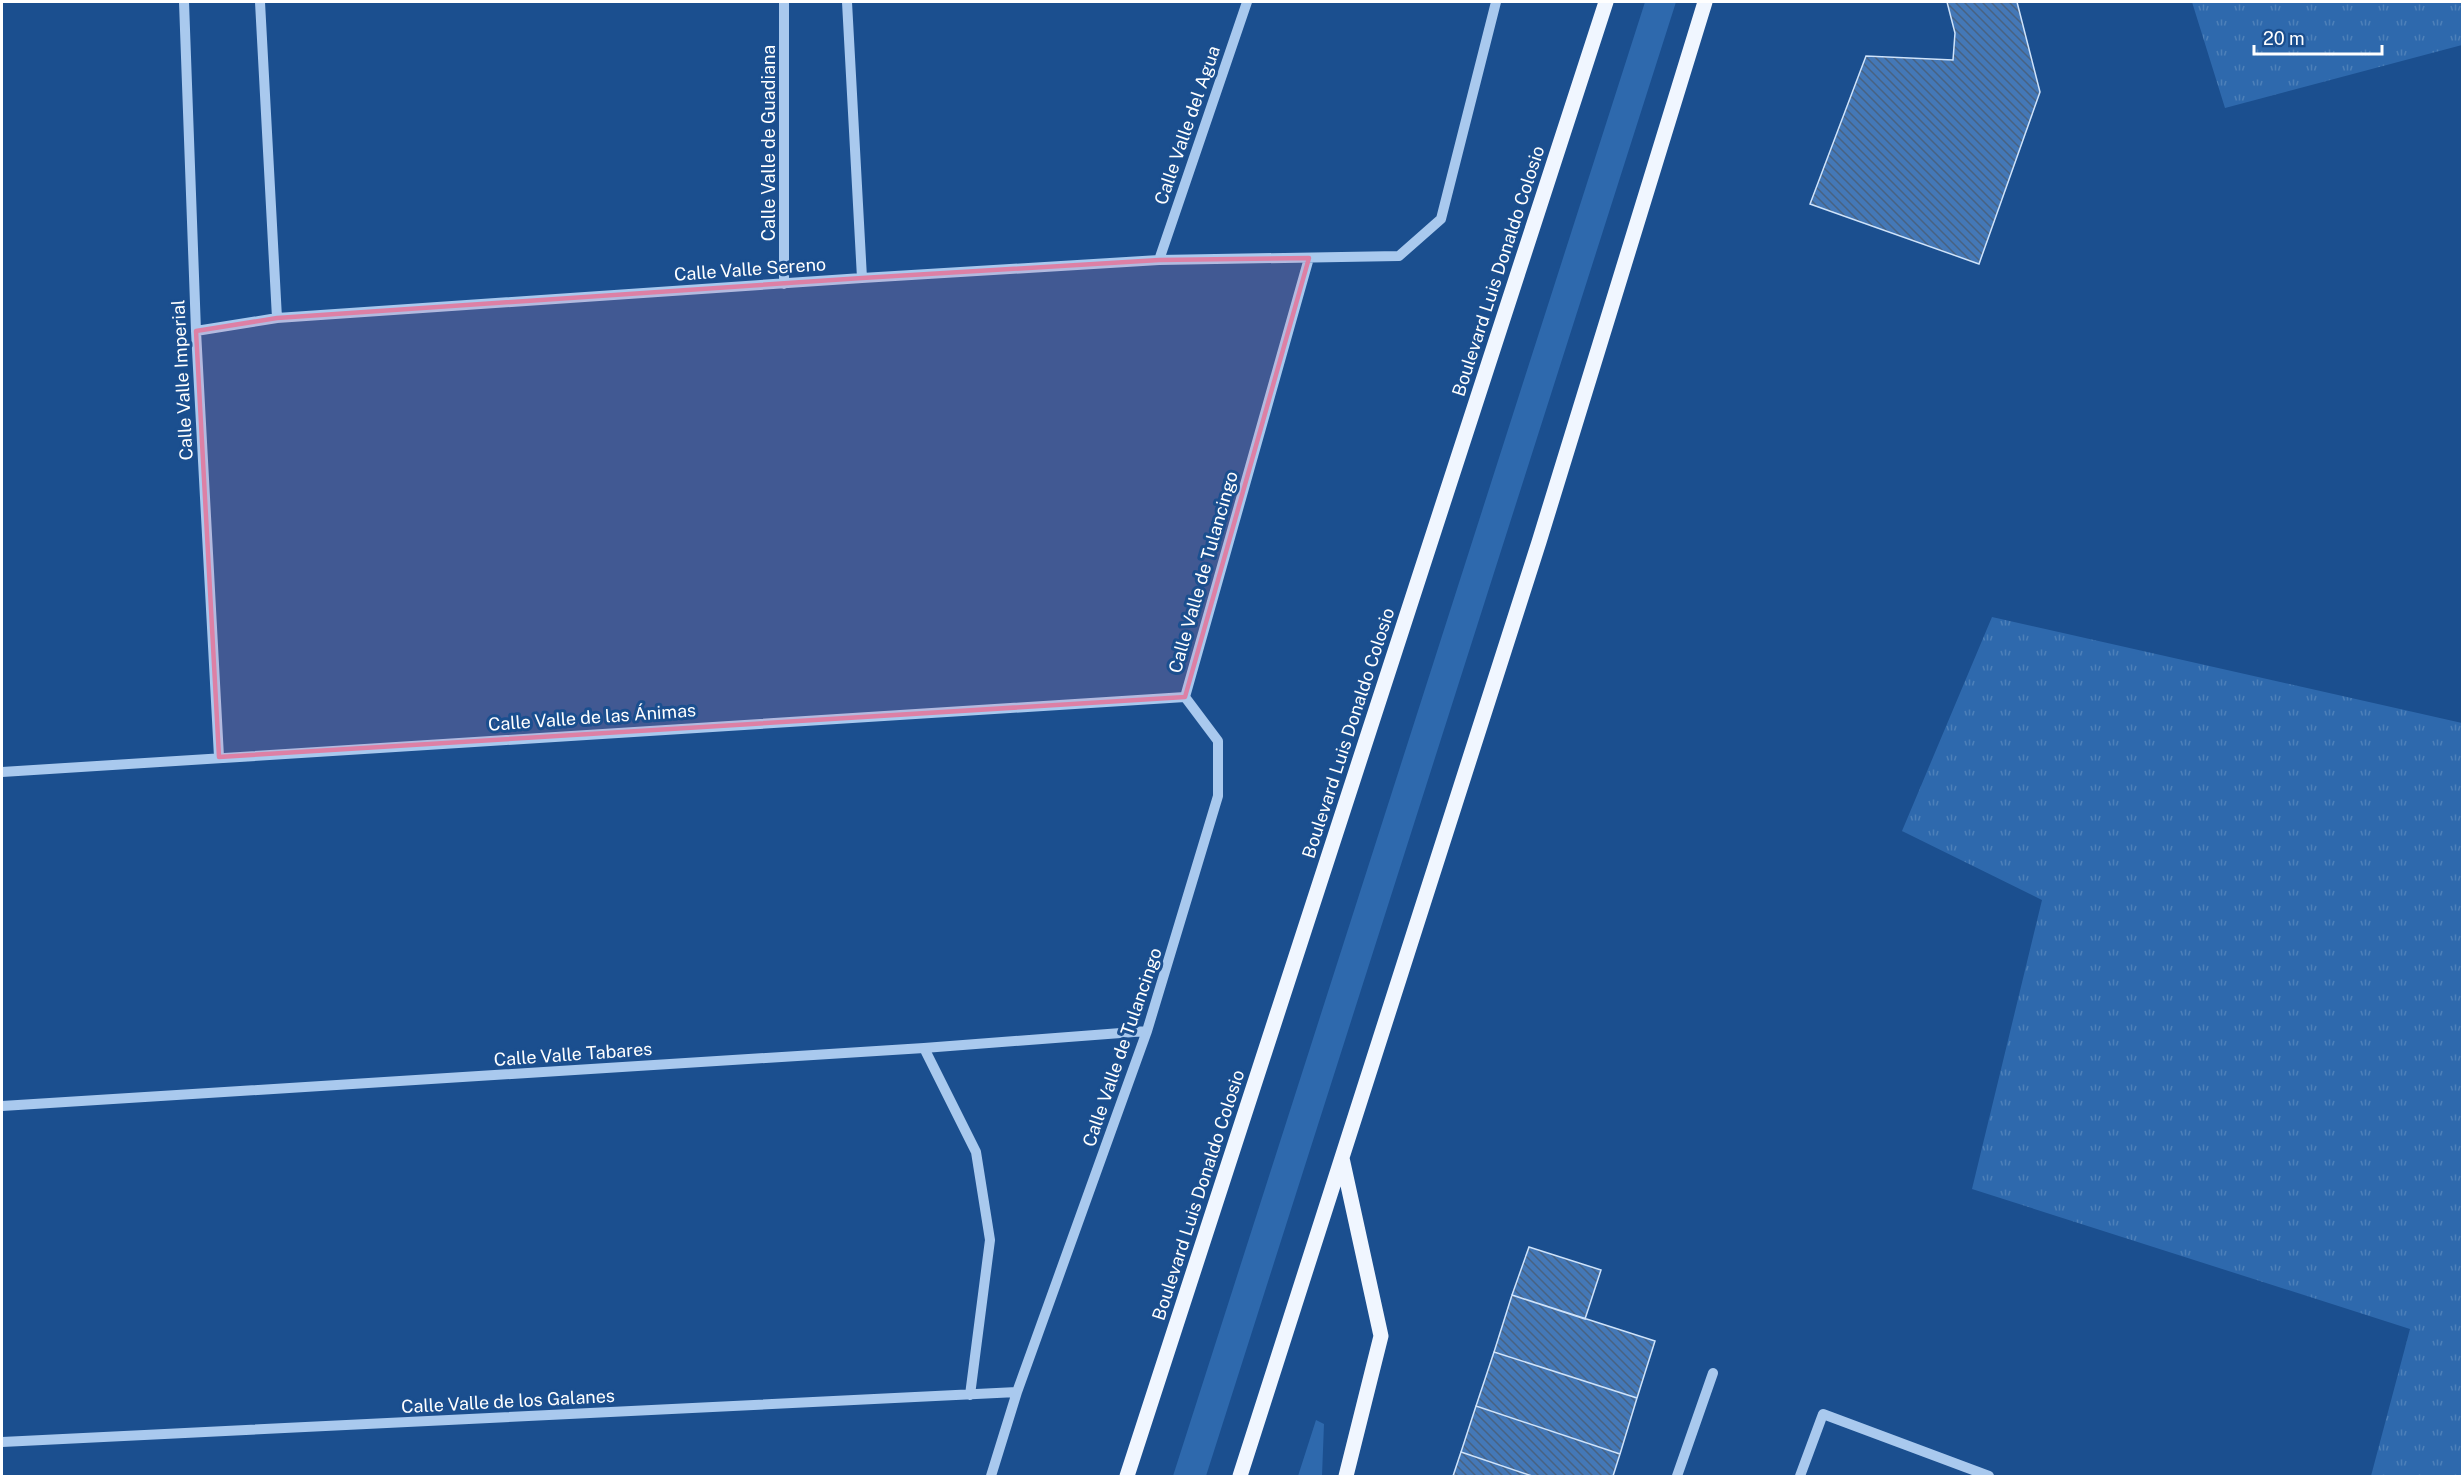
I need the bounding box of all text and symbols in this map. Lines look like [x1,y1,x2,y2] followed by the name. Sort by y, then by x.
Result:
[2254,18,2382,56] scale bar
[2263,28,2305,49] text: 20 m
[1150,43,1224,207] street label: Calle Valle del Agua
[758,45,779,241] street label: Calle Valle de Guadiana
[1448,143,1548,399] street label: Boulevard Luis Donaldo Colosio
[673,253,827,285] street label: Calle Valle Sereno
[167,299,197,461] street label: Calle Valle Imperial
[1164,469,1242,675] street label: Calle Valle de Tulancingo
[1298,605,1398,861] street label: Boulevard Luis Donaldo Colosio
[487,698,697,735] street label: Calle Valle de las Ánimas
[1078,945,1166,1149] street label: Calle Valle de Tulancingo
[493,1038,653,1070] street label: Calle Valle Tabares
[1148,1067,1248,1323] street label: Boulevard Luis Donaldo Colosio
[401,1385,615,1417] street label: Calle Valle de los Galanes

